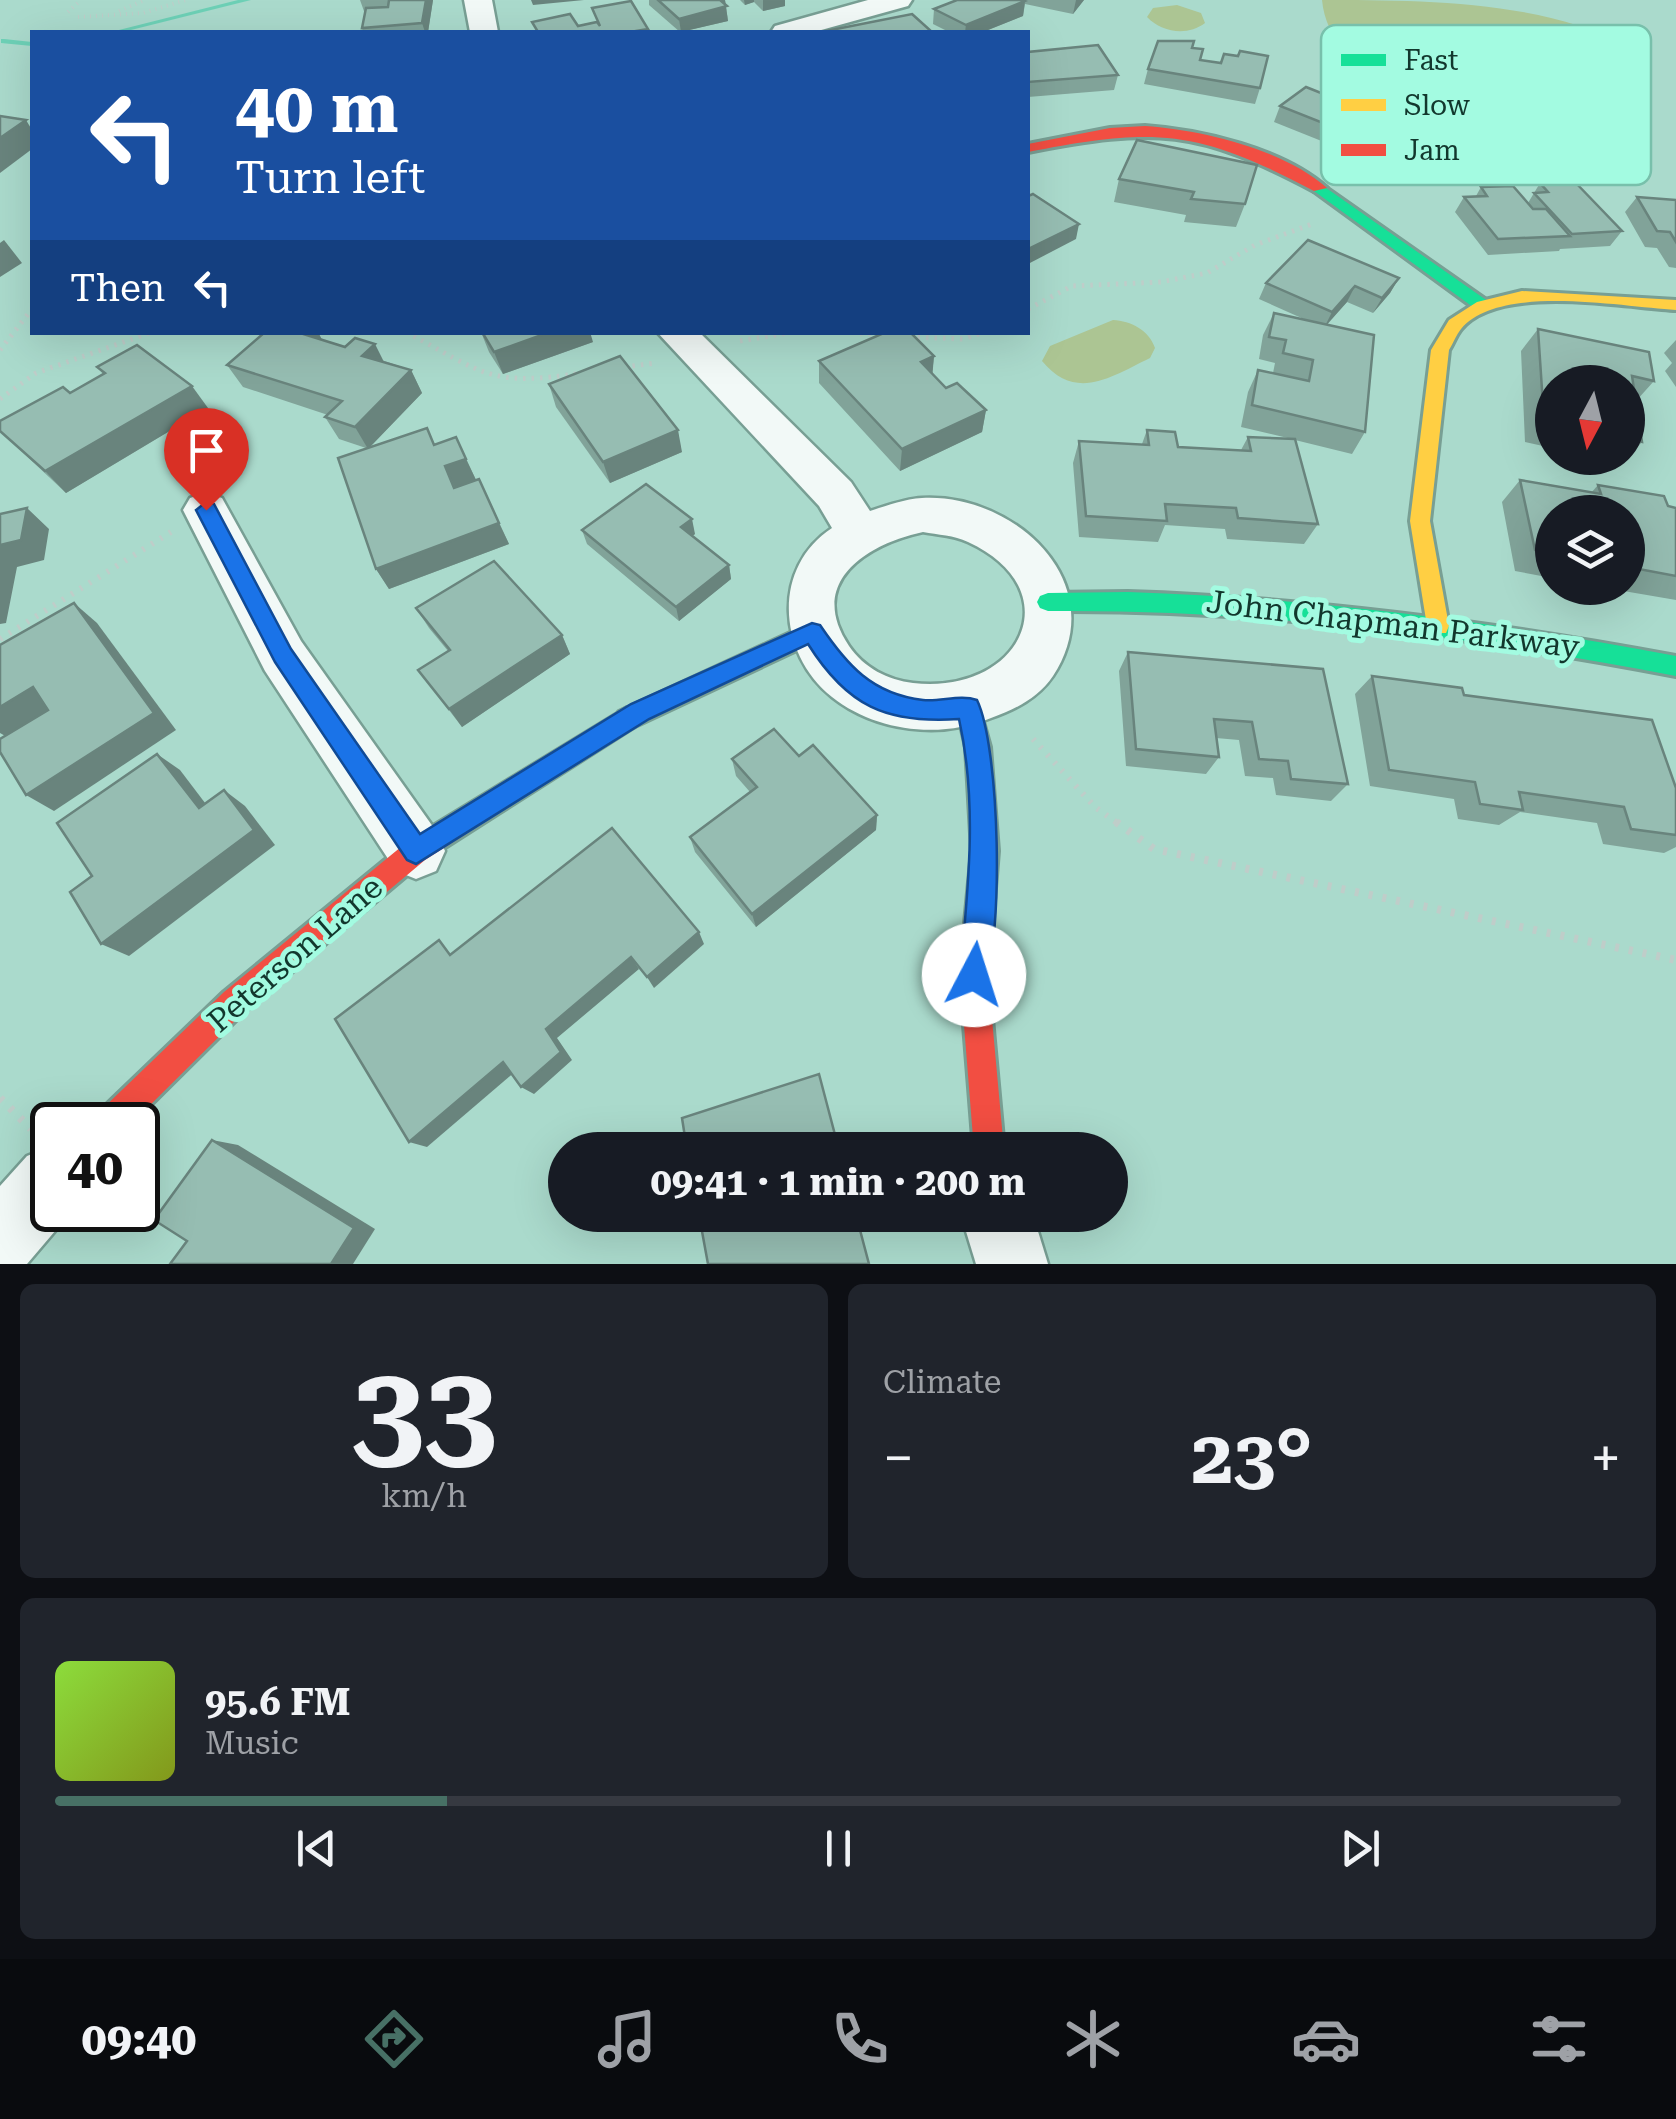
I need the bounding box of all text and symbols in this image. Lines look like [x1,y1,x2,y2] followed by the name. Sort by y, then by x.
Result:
[1321,25,1651,185] legend
[1404,44,1458,77] text: Fast
[235,67,399,149] text: 40 m
[70,70,200,200] icon: left
[1404,89,1471,122] text: Slow
[1404,134,1460,167] text: Jam
[235,151,425,204] text: Turn left
[185,260,240,315] icon: left
[70,266,165,310] text: Then
[1535,365,1645,475] north arrow
[1535,365,1645,605] map controls
[164,408,249,511] pin
[179,423,234,478] icon: arrive
[1535,495,1645,605] button: layers
[1204,582,1582,666] street label: John Chapman Parkway
[200,868,390,1040] street label: Peterson Lane
[922,923,1026,1027] position arrow
[30,1102,160,1232] speed limit sign: 40
[651,1160,1025,1204] text: 09:41 · 1 min · 200 m
[351,1335,497,1488] text: 33
[883,1363,1001,1401] text: Climate
[1191,1413,1313,1501] text: 23°
[883,1426,914,1490] text: −
[1590,1426,1621,1490] text: +
[381,1477,467,1515] text: km/h
[205,1680,351,1724] text: 95.6 FM
[205,1724,299,1762] text: Music
[289,1821,344,1876] icon: previous
[811,1821,866,1876] icon: pause
[1333,1821,1388,1876] icon: next
[359,2004,429,2074] icon: directions
[592,2004,662,2074] icon: music
[825,2004,895,2074] icon: phone
[1058,2004,1128,2074] icon: climate
[1291,2004,1361,2074] icon: car
[1524,2004,1594,2074] icon: filters
[82,2013,196,2066] text: 09:40

